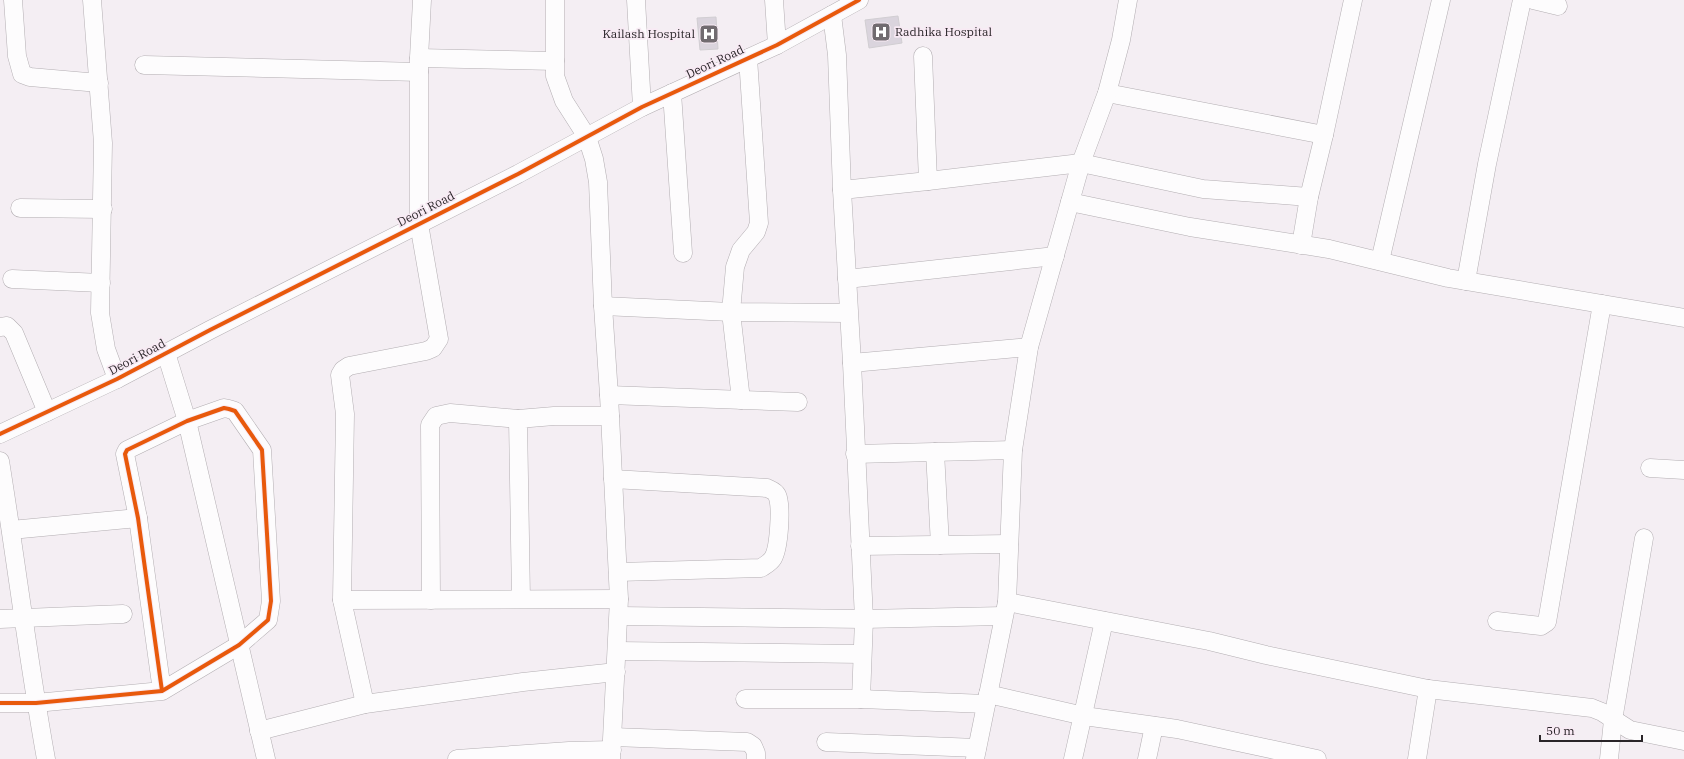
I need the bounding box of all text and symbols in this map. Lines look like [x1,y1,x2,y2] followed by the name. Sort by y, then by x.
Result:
[870,21,892,43] hospital icon: Radhika Hospital
[698,23,720,45] hospital icon: Kailash Hospital
[895,24,993,39] place label: Radhika Hospital
[602,26,695,41] place label: Kailash Hospital
[683,42,746,81] street label: Deori Road
[395,188,457,229] street label: Deori Road
[106,335,168,378] street label: Deori Road
[1540,717,1642,743] scale bar
[1546,723,1575,738] text: 50 m

